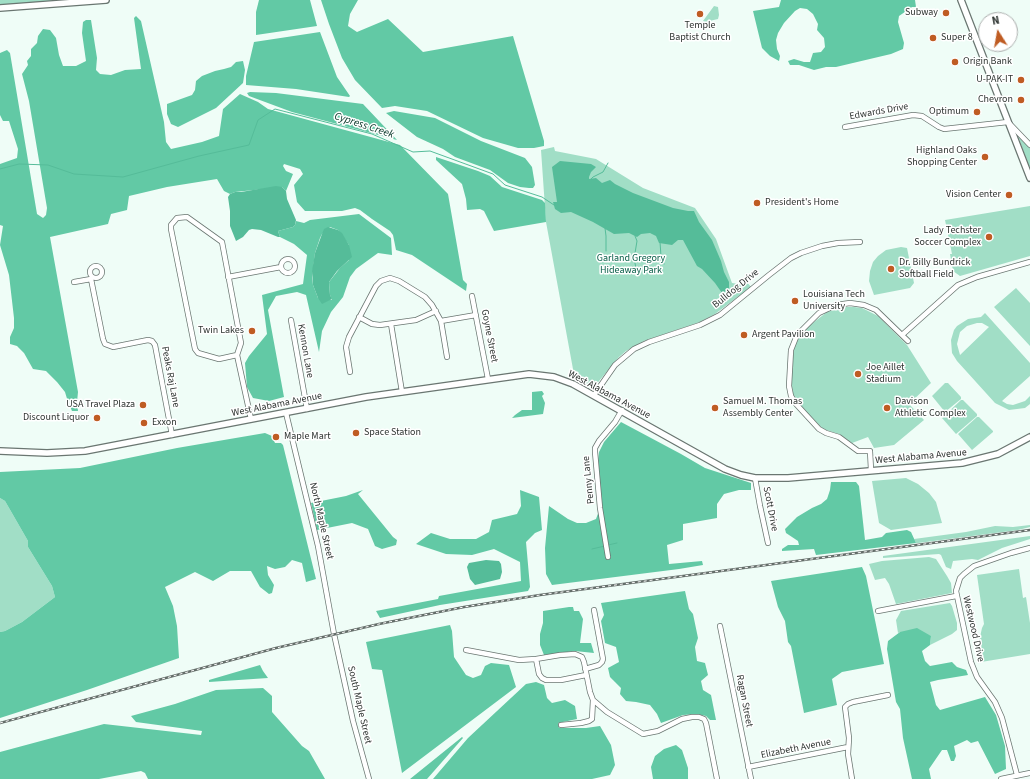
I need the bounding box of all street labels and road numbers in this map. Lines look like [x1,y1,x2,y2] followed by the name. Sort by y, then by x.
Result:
[849,101,909,123] street label: Edwards Drive
[710,267,762,311] street label: Bulldog Drive
[478,308,500,364] street label: Goyne Street
[294,323,316,379] street label: Kennon Lane
[158,345,182,409] street label: Peaks Raj Lane
[566,368,652,422] street label: West Alabama Avenue
[231,390,323,420] street label: West Alabama Avenue
[875,447,967,467] street label: West Alabama Avenue
[581,455,597,505] street label: Penny Lane
[306,481,336,561] street label: North Maple Street
[760,486,780,532] street label: Scott Drive
[960,595,986,663] street label: Westwood Drive
[344,665,374,745] street label: South Maple Street
[733,674,755,728] street label: Ragan Street
[760,736,832,762] street label: Elizabeth Avenue

